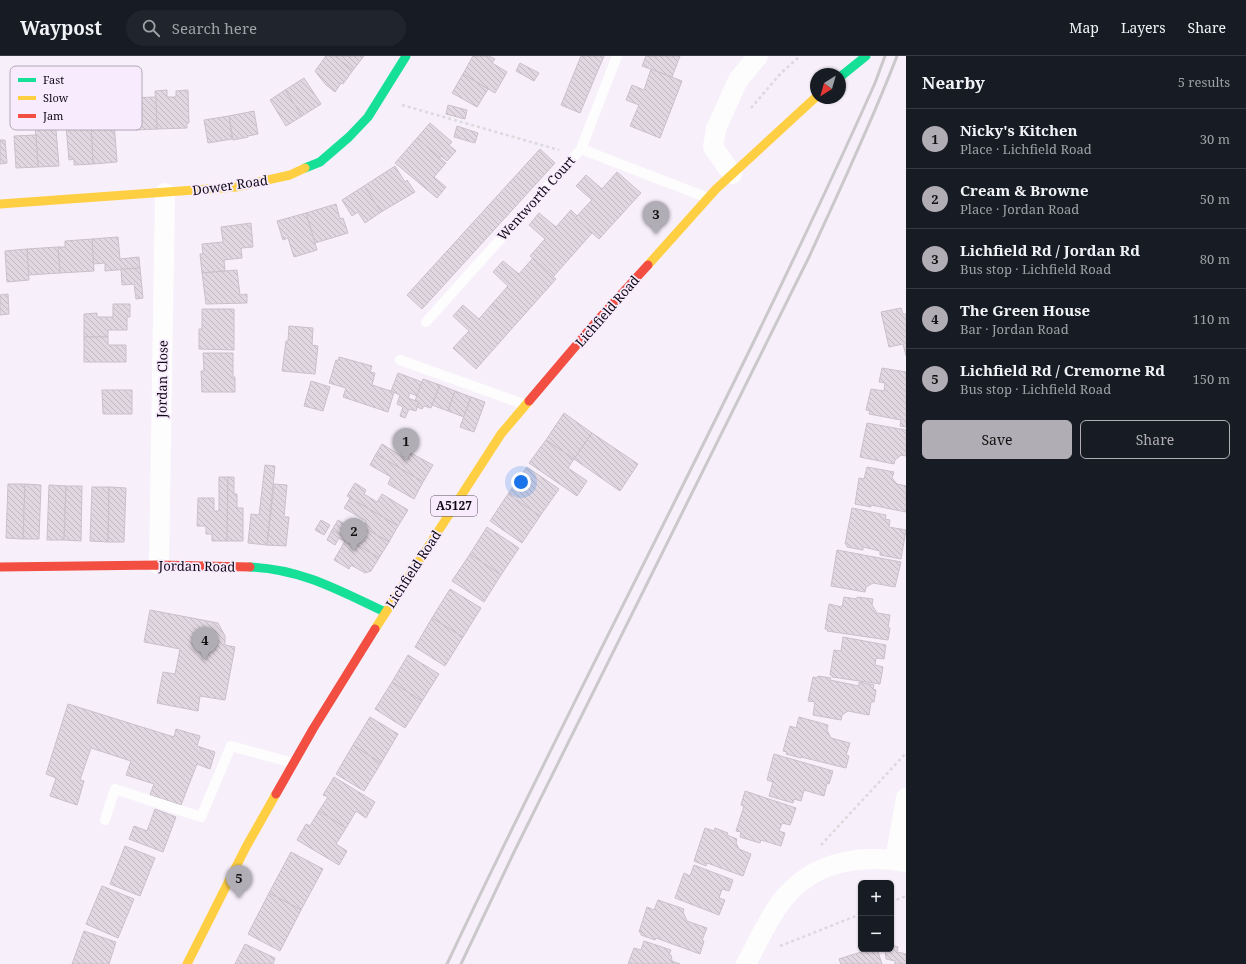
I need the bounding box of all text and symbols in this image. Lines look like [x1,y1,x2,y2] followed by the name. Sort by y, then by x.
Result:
[126,10,406,46] search box
[20,15,102,41] text: Waypost
[140,17,162,39] icon: search
[172,18,257,38] text: Search here
[1069,18,1099,37] text: Map
[1121,18,1166,37] text: Layers
[1188,18,1226,37] text: Share
[10,66,142,130] legend
[810,68,846,104] north arrow
[922,71,985,94] text: Nearby
[43,72,64,87] text: Fast
[1178,73,1230,91] text: 5 results
[43,90,69,105] text: Slow
[42,108,64,123] text: Jam
[960,120,1078,140] text: Nicky's Kitchen
[931,130,939,148] text: 1
[1200,130,1230,148] text: 30 m
[960,140,1092,158] text: Place · Lichfield Road
[493,151,579,244] street label: Wentworth Court
[191,171,269,199] street label: Dower Road
[960,180,1089,200] text: Cream & Browne
[931,190,939,208] text: 2
[1200,190,1230,208] text: 50 m
[960,200,1079,218] text: Place · Jordan Road
[643,201,669,234] pin: 3
[960,240,1140,260] text: Lichfield Rd / Jordan Rd
[931,250,939,268] text: 3
[1200,250,1230,268] text: 80 m
[960,260,1111,278] text: Bus stop · Lichfield Road
[571,271,643,351] street label: Lichfield Road
[960,300,1090,320] text: The Green House
[931,310,939,328] text: 4
[1193,310,1230,328] text: 110 m
[960,320,1069,338] text: Bar · Jordan Road
[152,340,172,419] street label: Jordan Close
[960,360,1165,380] text: Lichfield Rd / Cremorne Rd
[931,370,939,388] text: 5
[1193,370,1230,388] text: 150 m
[960,380,1111,398] text: Bus stop · Lichfield Road
[922,420,1072,459] button: Save
[1080,420,1230,459] button: Share
[393,428,419,461] pin: 1
[511,472,531,492] your location
[431,496,477,516] road number: A5127
[341,518,367,551] pin: 2
[381,527,445,611] street label: Lichfield Road
[158,556,235,576] street label: Jordan Road
[192,627,218,660] pin: 4
[226,865,252,898] pin: 5
[858,880,894,952] map controls
[858,880,894,916] button: +
[858,916,894,952] button: −

